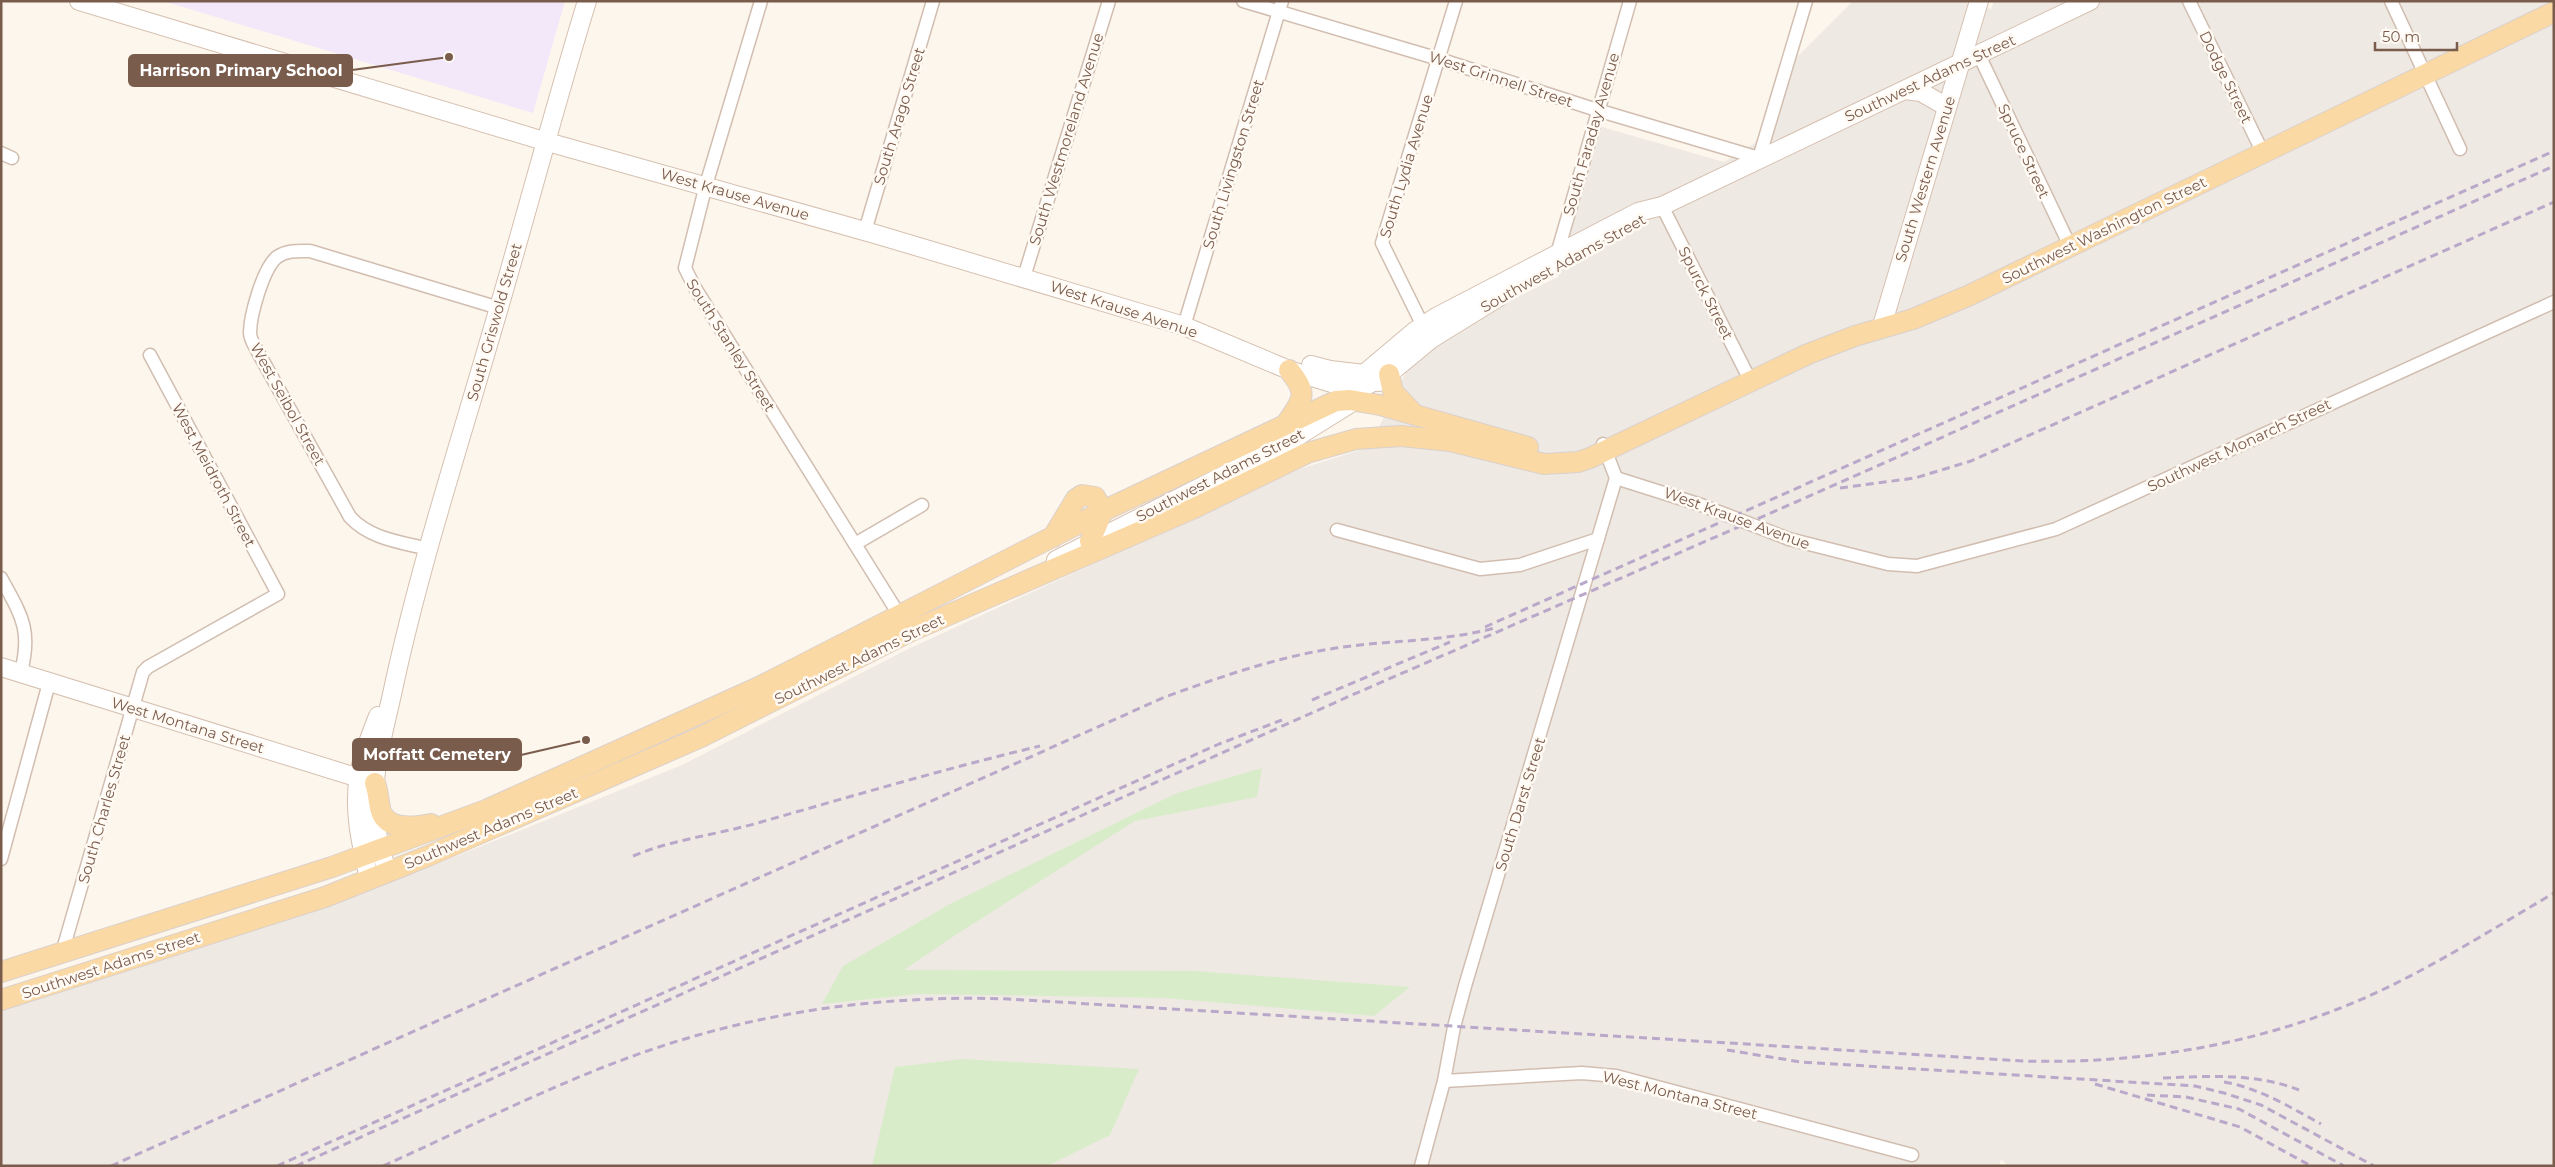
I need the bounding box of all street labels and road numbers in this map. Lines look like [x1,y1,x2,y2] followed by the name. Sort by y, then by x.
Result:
[2195,28,2257,126] street label: Dodge Street
[1025,30,1107,248] street label: South Westmoreland Avenue
[1842,30,2018,126] street label: Southwest Adams Street
[869,45,929,187] street label: South Arago Street
[1427,47,1575,111] street label: West Grinnell Street
[1559,50,1623,218] street label: South Faraday Avenue
[1198,77,1268,251] street label: South Livingston Street
[1375,92,1437,240] street label: South Lydia Avenue
[1891,94,1959,264] street label: South Western Avenue
[1994,101,2054,201] street label: Spruce Street
[658,164,812,224] street label: West Krause Avenue
[1999,172,2209,288] street label: Southwest Washington Street
[1477,210,1649,316] street label: Southwest Adams Street
[462,241,526,403] street label: South Griswold Street
[1674,243,1738,343] street label: Spurck Street
[682,275,780,415] street label: South Stanley Street
[1048,276,1200,342] street label: West Krause Avenue
[246,339,330,469] street label: West Seibol Street
[2144,394,2334,496] street label: Southwest Monarch Street
[168,400,260,550] street label: West Meidroth Street
[1133,424,1307,526] street label: Southwest Adams Street
[1661,483,1813,553] street label: West Krause Avenue
[771,610,947,708] street label: Southwest Adams Street
[109,693,267,757] street label: West Montana Street
[74,732,134,886] street label: South Charles Street
[1491,735,1549,873] street label: South Darst Street
[402,783,580,873] street label: Southwest Adams Street
[19,927,203,1003] street label: Southwest Adams Street
[1601,1067,1759,1123] street label: West Montana Street

